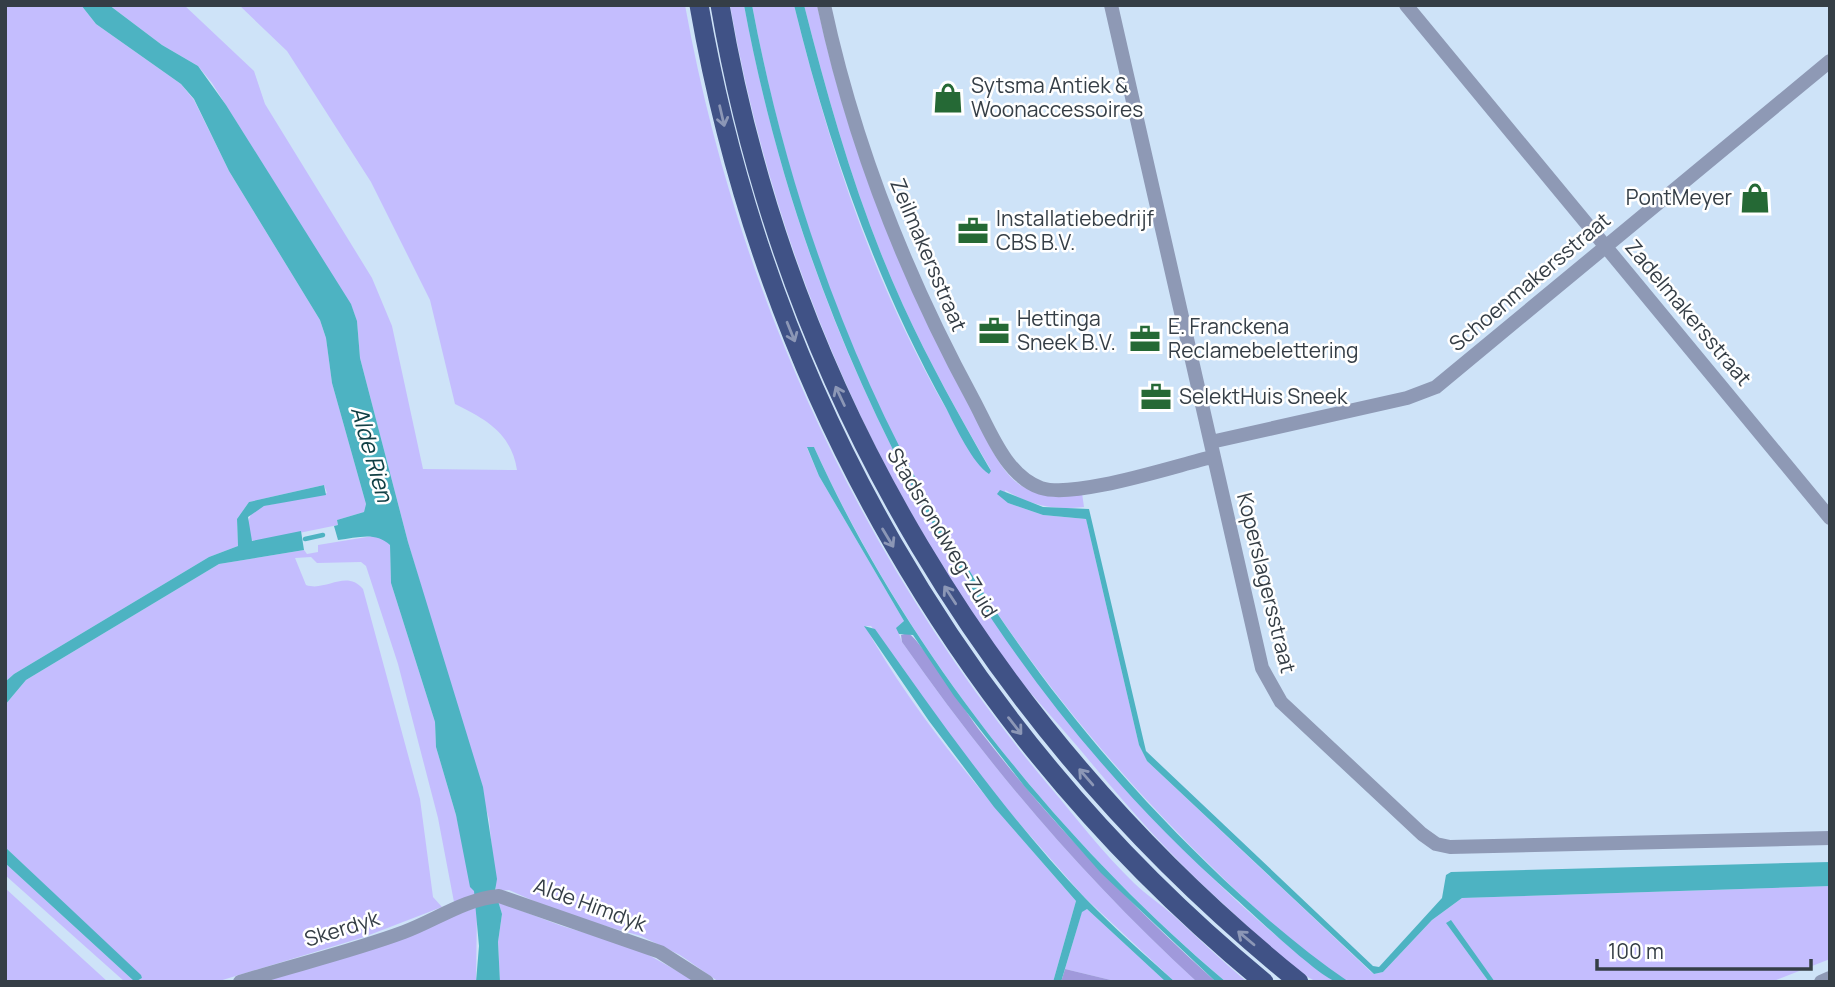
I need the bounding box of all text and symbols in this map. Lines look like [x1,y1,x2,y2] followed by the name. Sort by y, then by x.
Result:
[971,71,1143,123] place label: Sytsma Antiek & Woonaccessoires
[931,81,965,115] shop icon: Sytsma Antiek & Woonaccessoires
[716,104,729,127] one-way arrow
[884,174,974,335] street label: Zeilmakersstraat
[1738,181,1772,215] shop icon: PontMeyer
[1626,183,1732,211] place label: PontMeyer
[996,204,1154,256] place label: Installatiebedrijf CBS B.V.
[1443,205,1616,357] street label: Schoenmakersstraat
[956,214,990,248] office icon: Installatiebedrijf CBS B.V.
[1619,233,1758,391] street label: Zadelmakersstraat
[1017,304,1116,356] place label: Hettinga Sneek B.V.
[1168,312,1359,364] place label: E. Franckena Reclamebelettering
[977,314,1011,348] office icon: Hettinga Sneek B.V.
[785,321,798,343] one-way arrow
[1128,322,1162,356] office icon: E. Franckena Reclamebelettering
[1139,380,1173,414] office icon: SelektHuis Sneek
[1179,382,1348,410] place label: SelektHuis Sneek
[833,386,846,408] one-way arrow
[344,402,402,507] water label: Alde Rien
[881,443,1005,622] street label: Stadsrondweg-Zuid
[1231,490,1303,676] street label: Koperslagersstraat
[881,527,895,547] one-way arrow
[943,586,958,605] one-way arrow
[1008,716,1023,735] one-way arrow
[1078,768,1094,786] one-way arrow
[530,871,651,938] street label: Alde Himdyk
[301,903,383,953] street label: Skerdyk
[1597,928,1811,972] scale bar
[1238,931,1256,946] one-way arrow
[1608,937,1664,965] text: 100 m

